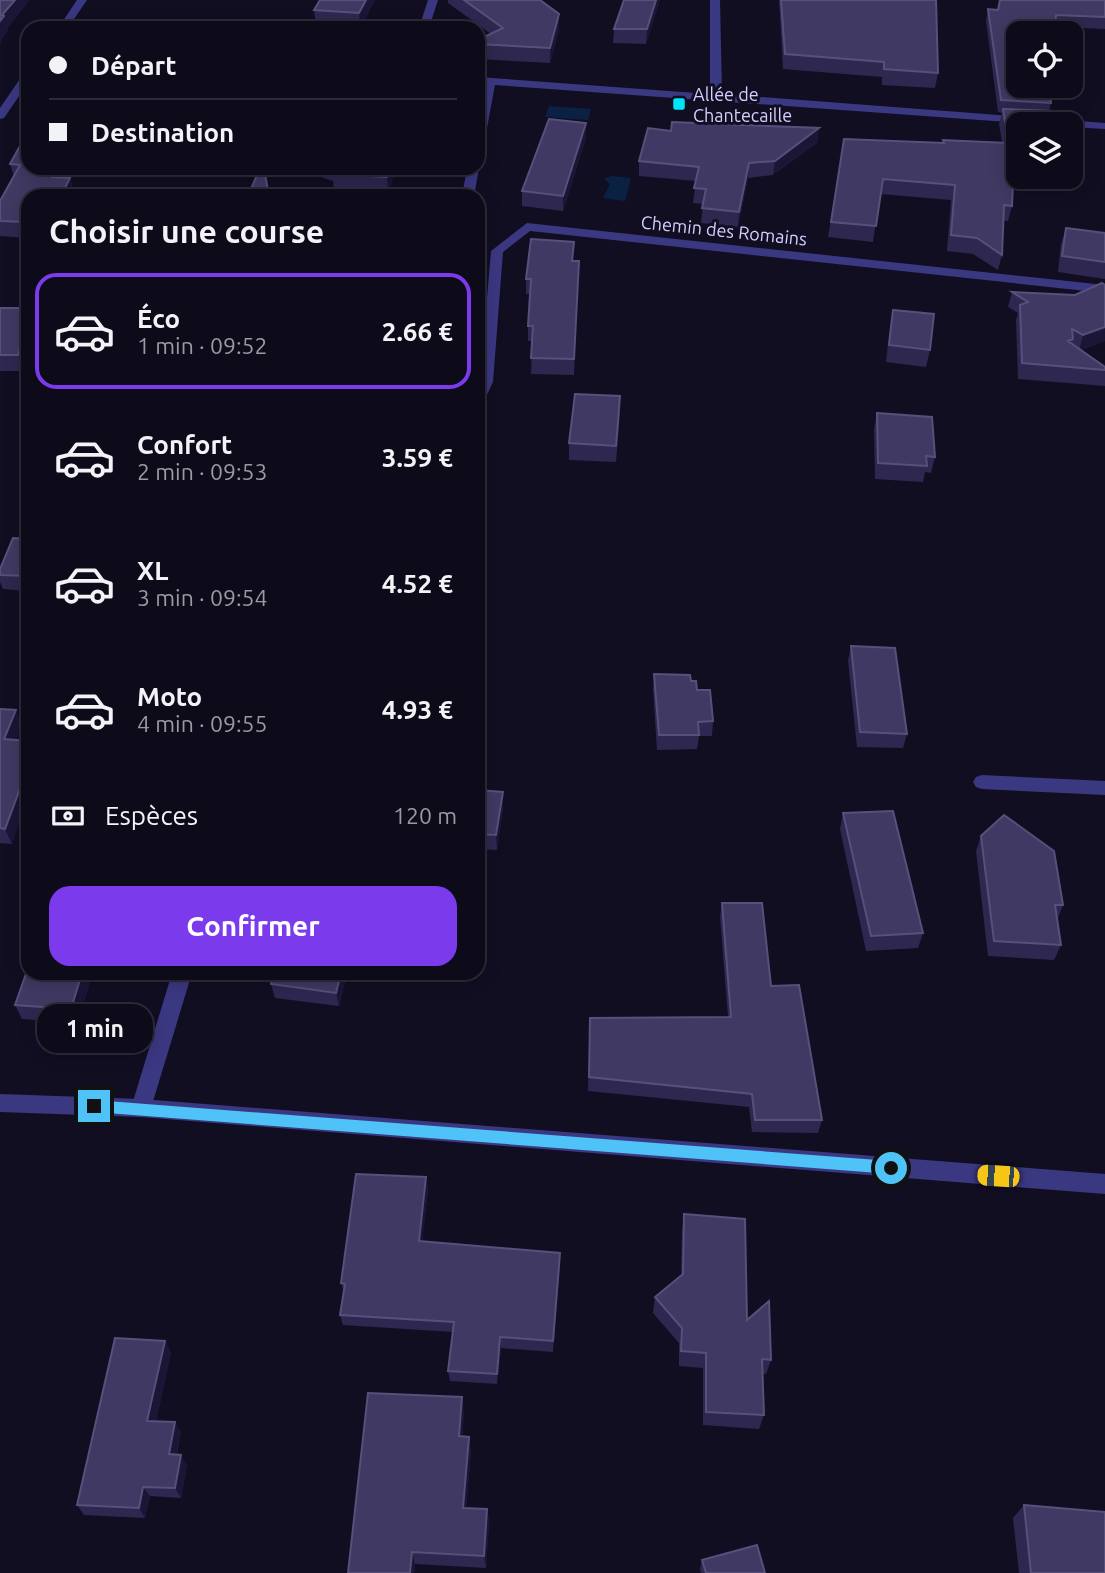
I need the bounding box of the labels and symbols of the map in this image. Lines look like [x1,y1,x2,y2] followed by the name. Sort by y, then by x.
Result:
[693,84,792,125] place label: Allée de Chantecaille
[671,96,687,112] marker: Allée de Chantecaille
[640,211,808,249] street label: Chemin des Romains
[36,1004,152,1054] callout: 1 min
[78,1090,110,1122] route end
[875,1152,907,1184] route start
[977,1164,1020,1188] car

